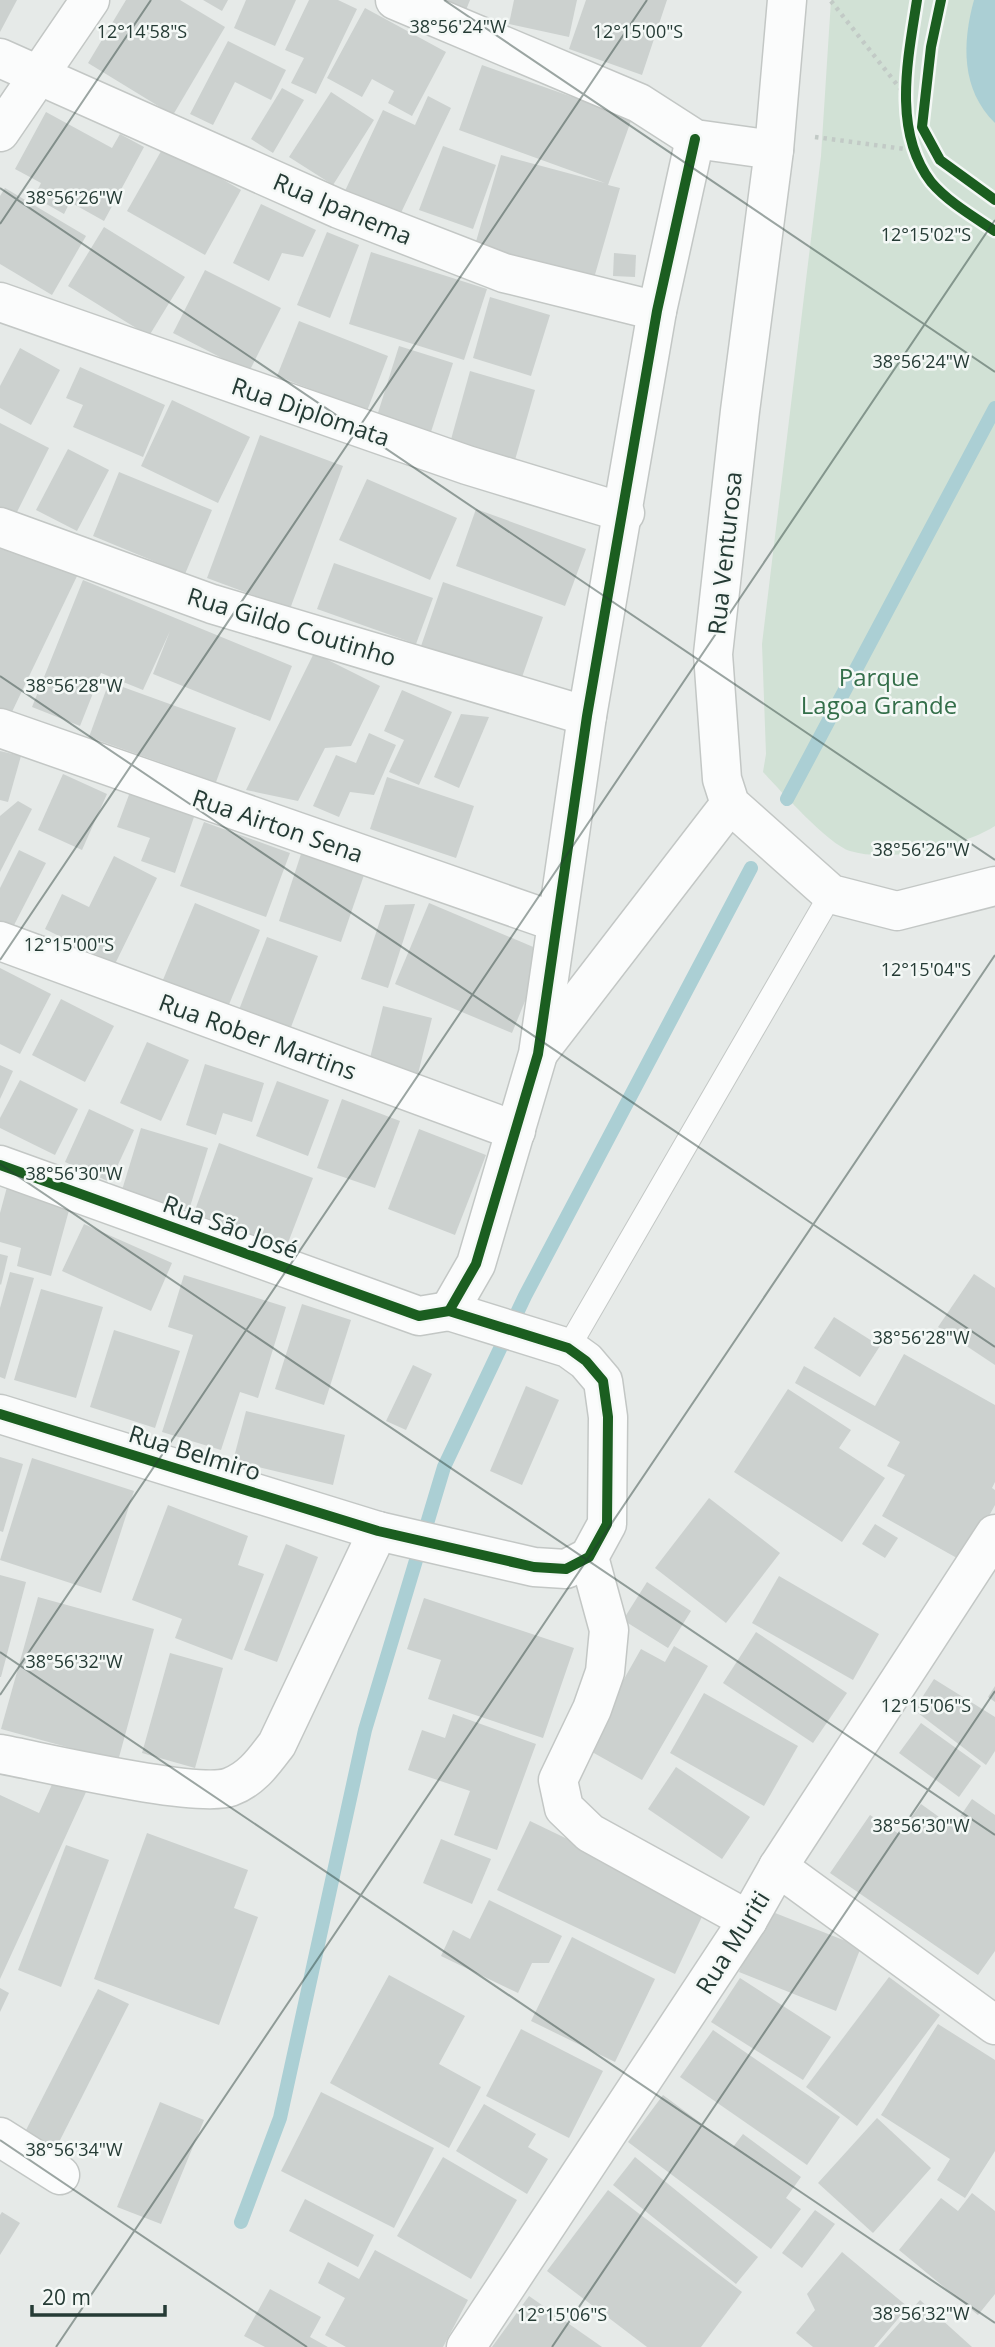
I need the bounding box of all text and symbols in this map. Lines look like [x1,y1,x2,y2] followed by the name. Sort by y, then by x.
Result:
[409,14,507,38] text: 38°56'24"W
[97,19,187,43] text: 12°14'58"S
[593,19,683,43] text: 12°15'00"S
[269,164,417,252] street label: Rua Ipanema
[25,185,123,209] text: 38°56'26"W
[881,222,971,246] text: 12°15'02"S
[872,349,970,373] text: 38°56'24"W
[228,369,394,453] street label: Rua Diplomata
[699,470,749,636] street label: Rua Venturosa
[184,579,400,673] street label: Rua Gildo Coutinho
[801,660,957,721] park label: Parque Lagoa Grande
[25,673,123,697] text: 38°56'28"W
[188,780,368,870] street label: Rua Airton Sena
[872,837,970,861] text: 38°56'26"W
[24,932,114,956] text: 12°15'00"S
[881,957,971,981] text: 12°15'04"S
[155,985,361,1087] street label: Rua Rober Martins
[25,1161,123,1185] text: 38°56'30"W
[159,1186,303,1266] street label: Rua São José
[872,1325,970,1349] text: 38°56'28"W
[125,1416,265,1488] street label: Rua Belmiro
[25,1649,123,1673] text: 38°56'32"W
[881,1693,971,1717] text: 12°15'06"S
[872,1813,970,1837] text: 38°56'30"W
[687,1884,777,2000] street label: Rua Muriti
[25,2137,123,2161] text: 38°56'34"W
[32,2274,164,2318] scale bar
[42,2283,91,2311] text: 20 m
[872,2301,970,2325] text: 38°56'32"W
[517,2302,607,2326] text: 12°15'06"S

